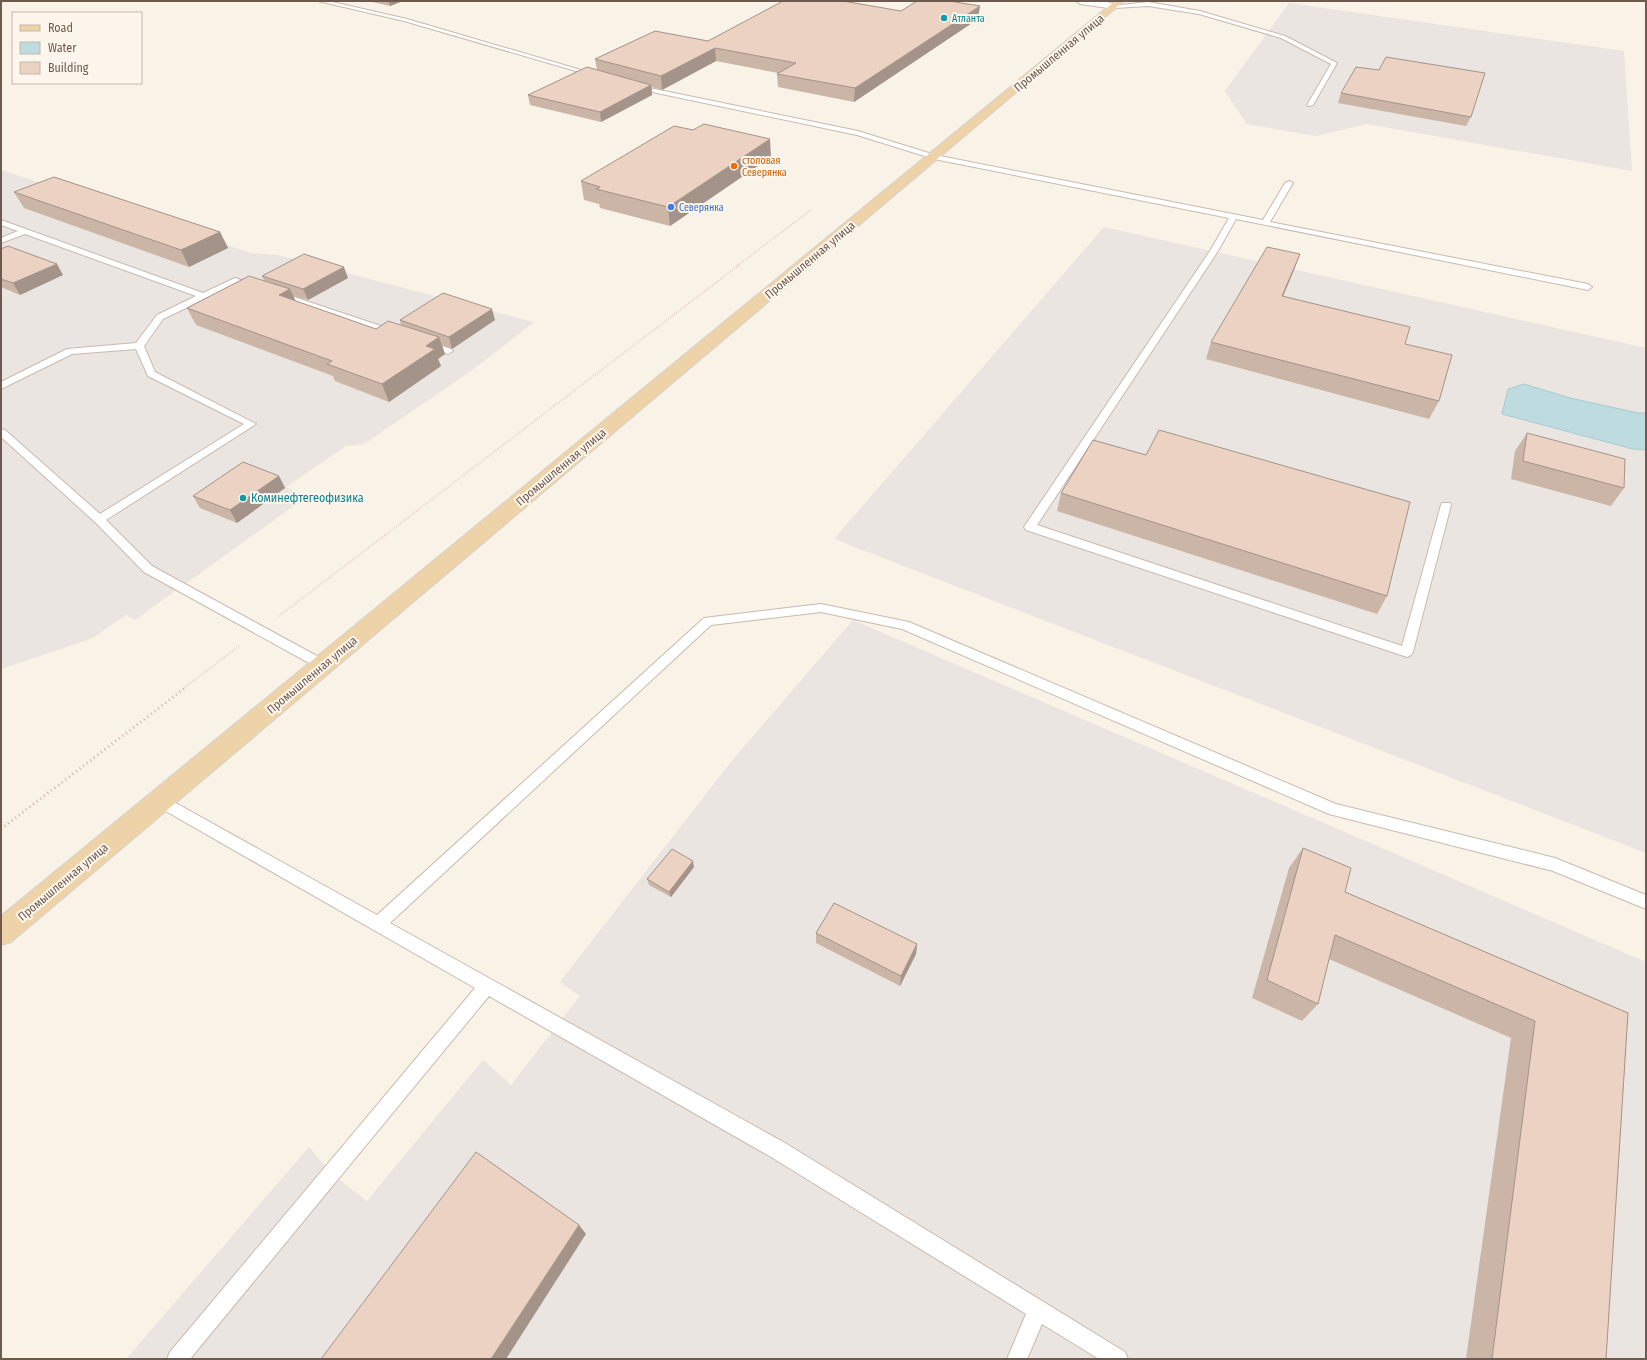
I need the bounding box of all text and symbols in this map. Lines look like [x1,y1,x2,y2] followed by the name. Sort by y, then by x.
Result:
[1011,11,1107,95] street label: Промышленная улица
[12,12,142,84] legend
[939,13,949,23] marker: Атланта
[952,13,985,25] place label: Атланта
[48,21,73,35] text: Road
[48,41,77,55] text: Water
[48,61,89,75] text: Building
[742,155,787,179] place label: столовая Северянка
[729,161,739,171] marker: столовая Северянка
[666,202,676,212] marker: Северянка
[679,202,724,214] place label: Северянка
[762,218,858,302] street label: Промышленная улица
[513,425,609,509] street label: Промышленная улица
[251,491,364,505] place label: Коминефтегеофизика
[238,493,248,503] marker: Коминефтегеофизика
[264,633,360,717] street label: Промышленная улица
[15,840,111,924] street label: Промышленная улица

